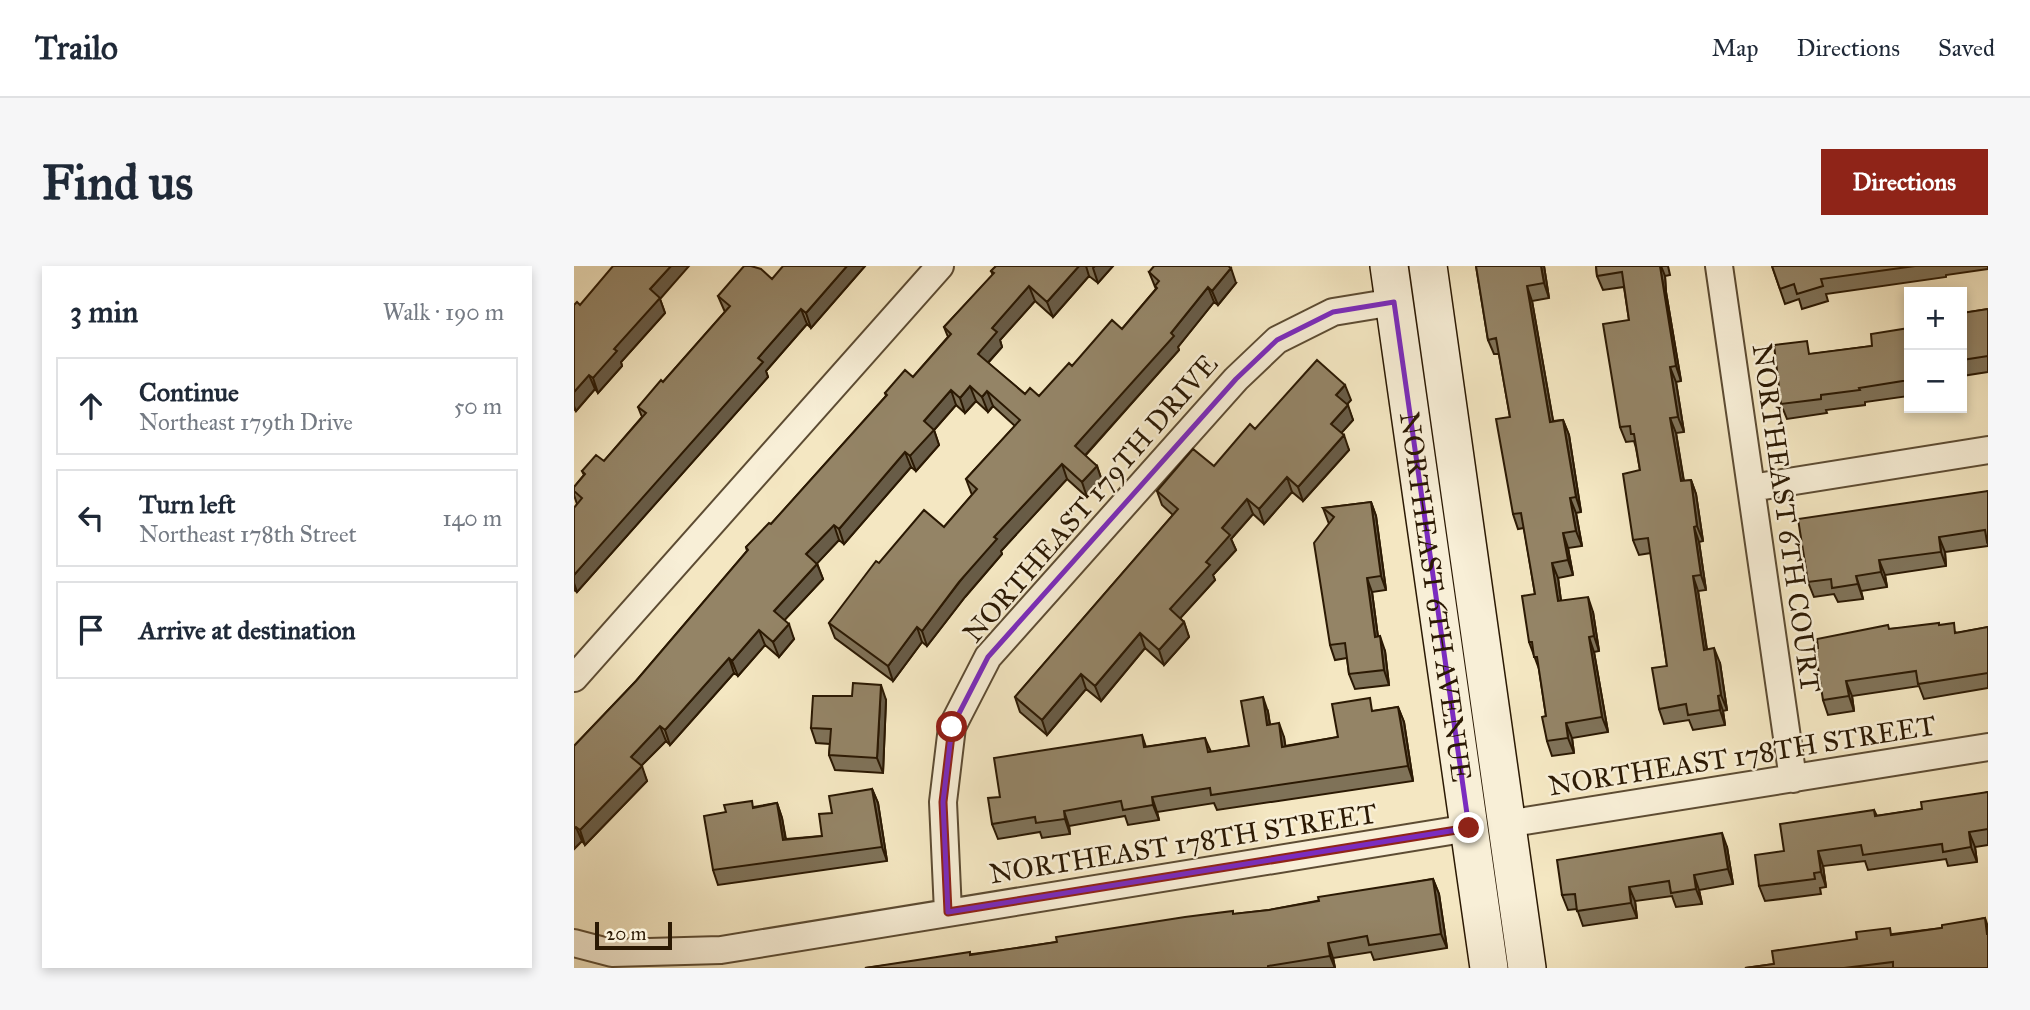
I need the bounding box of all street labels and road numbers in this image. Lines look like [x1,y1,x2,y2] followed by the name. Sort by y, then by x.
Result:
[1745,341,1828,695] street label: NORTHEAST 6TH COURT
[955,347,1225,650] street label: NORTHEAST 179TH DRIVE
[1392,409,1479,784] street label: NORTHEAST 6TH AVENUE
[1546,708,1938,803] street label: NORTHEAST 178TH STREET
[987,796,1379,891] street label: NORTHEAST 178TH STREET

